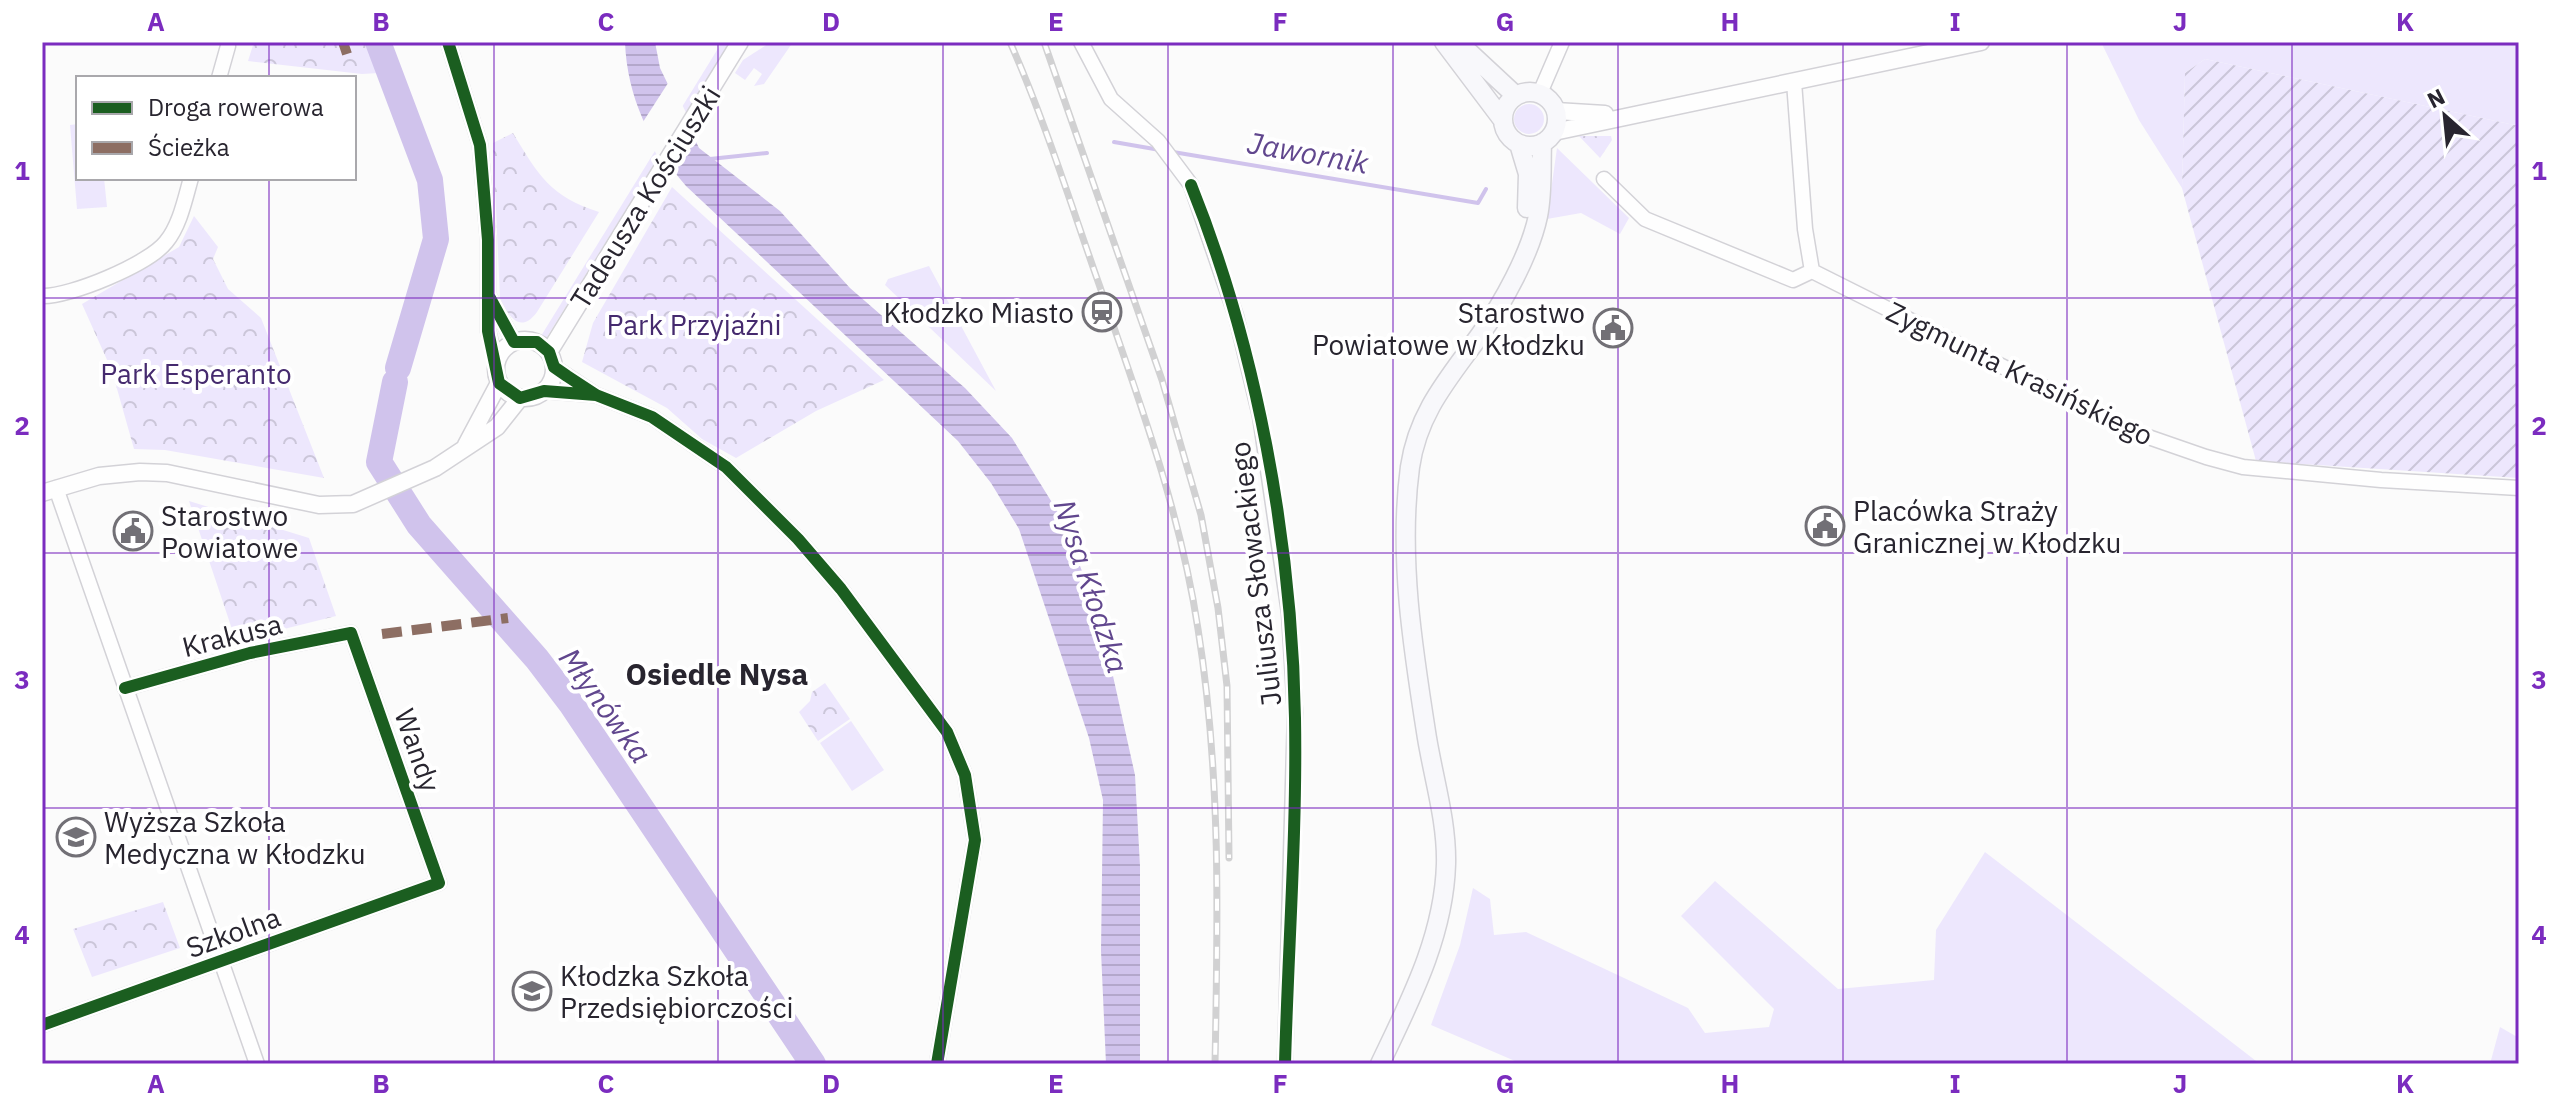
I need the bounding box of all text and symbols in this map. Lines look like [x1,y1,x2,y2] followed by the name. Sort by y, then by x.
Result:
[147,4,165,38] text: A
[372,4,390,38] text: B
[598,4,615,38] text: C
[822,4,840,38] text: D
[1048,4,1064,38] text: E
[1272,4,1288,38] text: F
[1496,4,1514,38] text: G
[1721,4,1739,38] text: H
[1949,4,1961,38] text: I
[2173,4,2187,38] text: J
[2396,4,2414,38] text: K
[76,76,356,180] legend
[2405,76,2485,156] north arrow
[562,79,728,315] street label: Tadeusza Kościuszki
[2422,81,2449,114] text: N
[148,91,324,123] text: Droga rowerowa
[1245,122,1372,182] water label: Jawornik
[148,131,230,163] text: Ścieżka
[14,153,30,187] text: 1
[2531,153,2547,187] text: 1
[1081,291,1123,333] station icon: Kłodzko Miasto
[1881,292,2159,454] street label: Zygmunta Krasińskiego
[883,294,1074,331] place label: Kłodzko Miasto
[1312,294,1585,363] place label: Starostwo Powiatowe w Kłodzku
[606,306,782,343] park label: Park Przyjaźni
[1592,307,1634,349] public building icon: Starostwo Powiatowe w Kłodzku
[100,355,292,392] park label: Park Esperanto
[14,408,30,442] text: 2
[2531,408,2547,442] text: 2
[1220,440,1290,708] street label: Juliusza Słowackiego
[1853,492,2121,561] place label: Placówka Straży Granicznej w Kłodzku
[1046,494,1138,678] water label: Nysa Kłodzka
[161,497,298,566] place label: Starostwo Powiatowe
[1804,505,1846,547] public building icon: Placówka Straży Granicznej w Kłodzku
[112,510,154,552] public building icon: Starostwo Powiatowe
[178,605,286,665] street label: Krakusa
[551,640,661,770] water label: Młynówka
[626,654,808,693] district label: Osiedle Nysa
[14,662,30,696] text: 3
[2531,662,2547,696] text: 3
[387,703,449,797] street label: Wandy
[104,803,366,872] place label: Wyższa Szkoła Medyczna w Kłodzku
[55,816,97,858] school or university icon: Wyższa Szkoła Medyczna w Kłodzku
[181,898,285,966] street label: Szkolna
[14,917,30,951] text: 4
[2531,917,2547,951] text: 4
[560,957,794,1026] place label: Kłodzka Szkoła Przedsiębiorczości
[511,970,553,1012] school or university icon: Kłodzka Szkoła Przedsiębiorczości
[147,1066,165,1100] text: A
[372,1066,390,1100] text: B
[598,1066,615,1100] text: C
[822,1066,840,1100] text: D
[1048,1066,1064,1100] text: E
[1272,1066,1288,1100] text: F
[1496,1066,1514,1100] text: G
[1721,1066,1739,1100] text: H
[1949,1066,1961,1100] text: I
[2173,1066,2187,1100] text: J
[2396,1066,2414,1100] text: K

